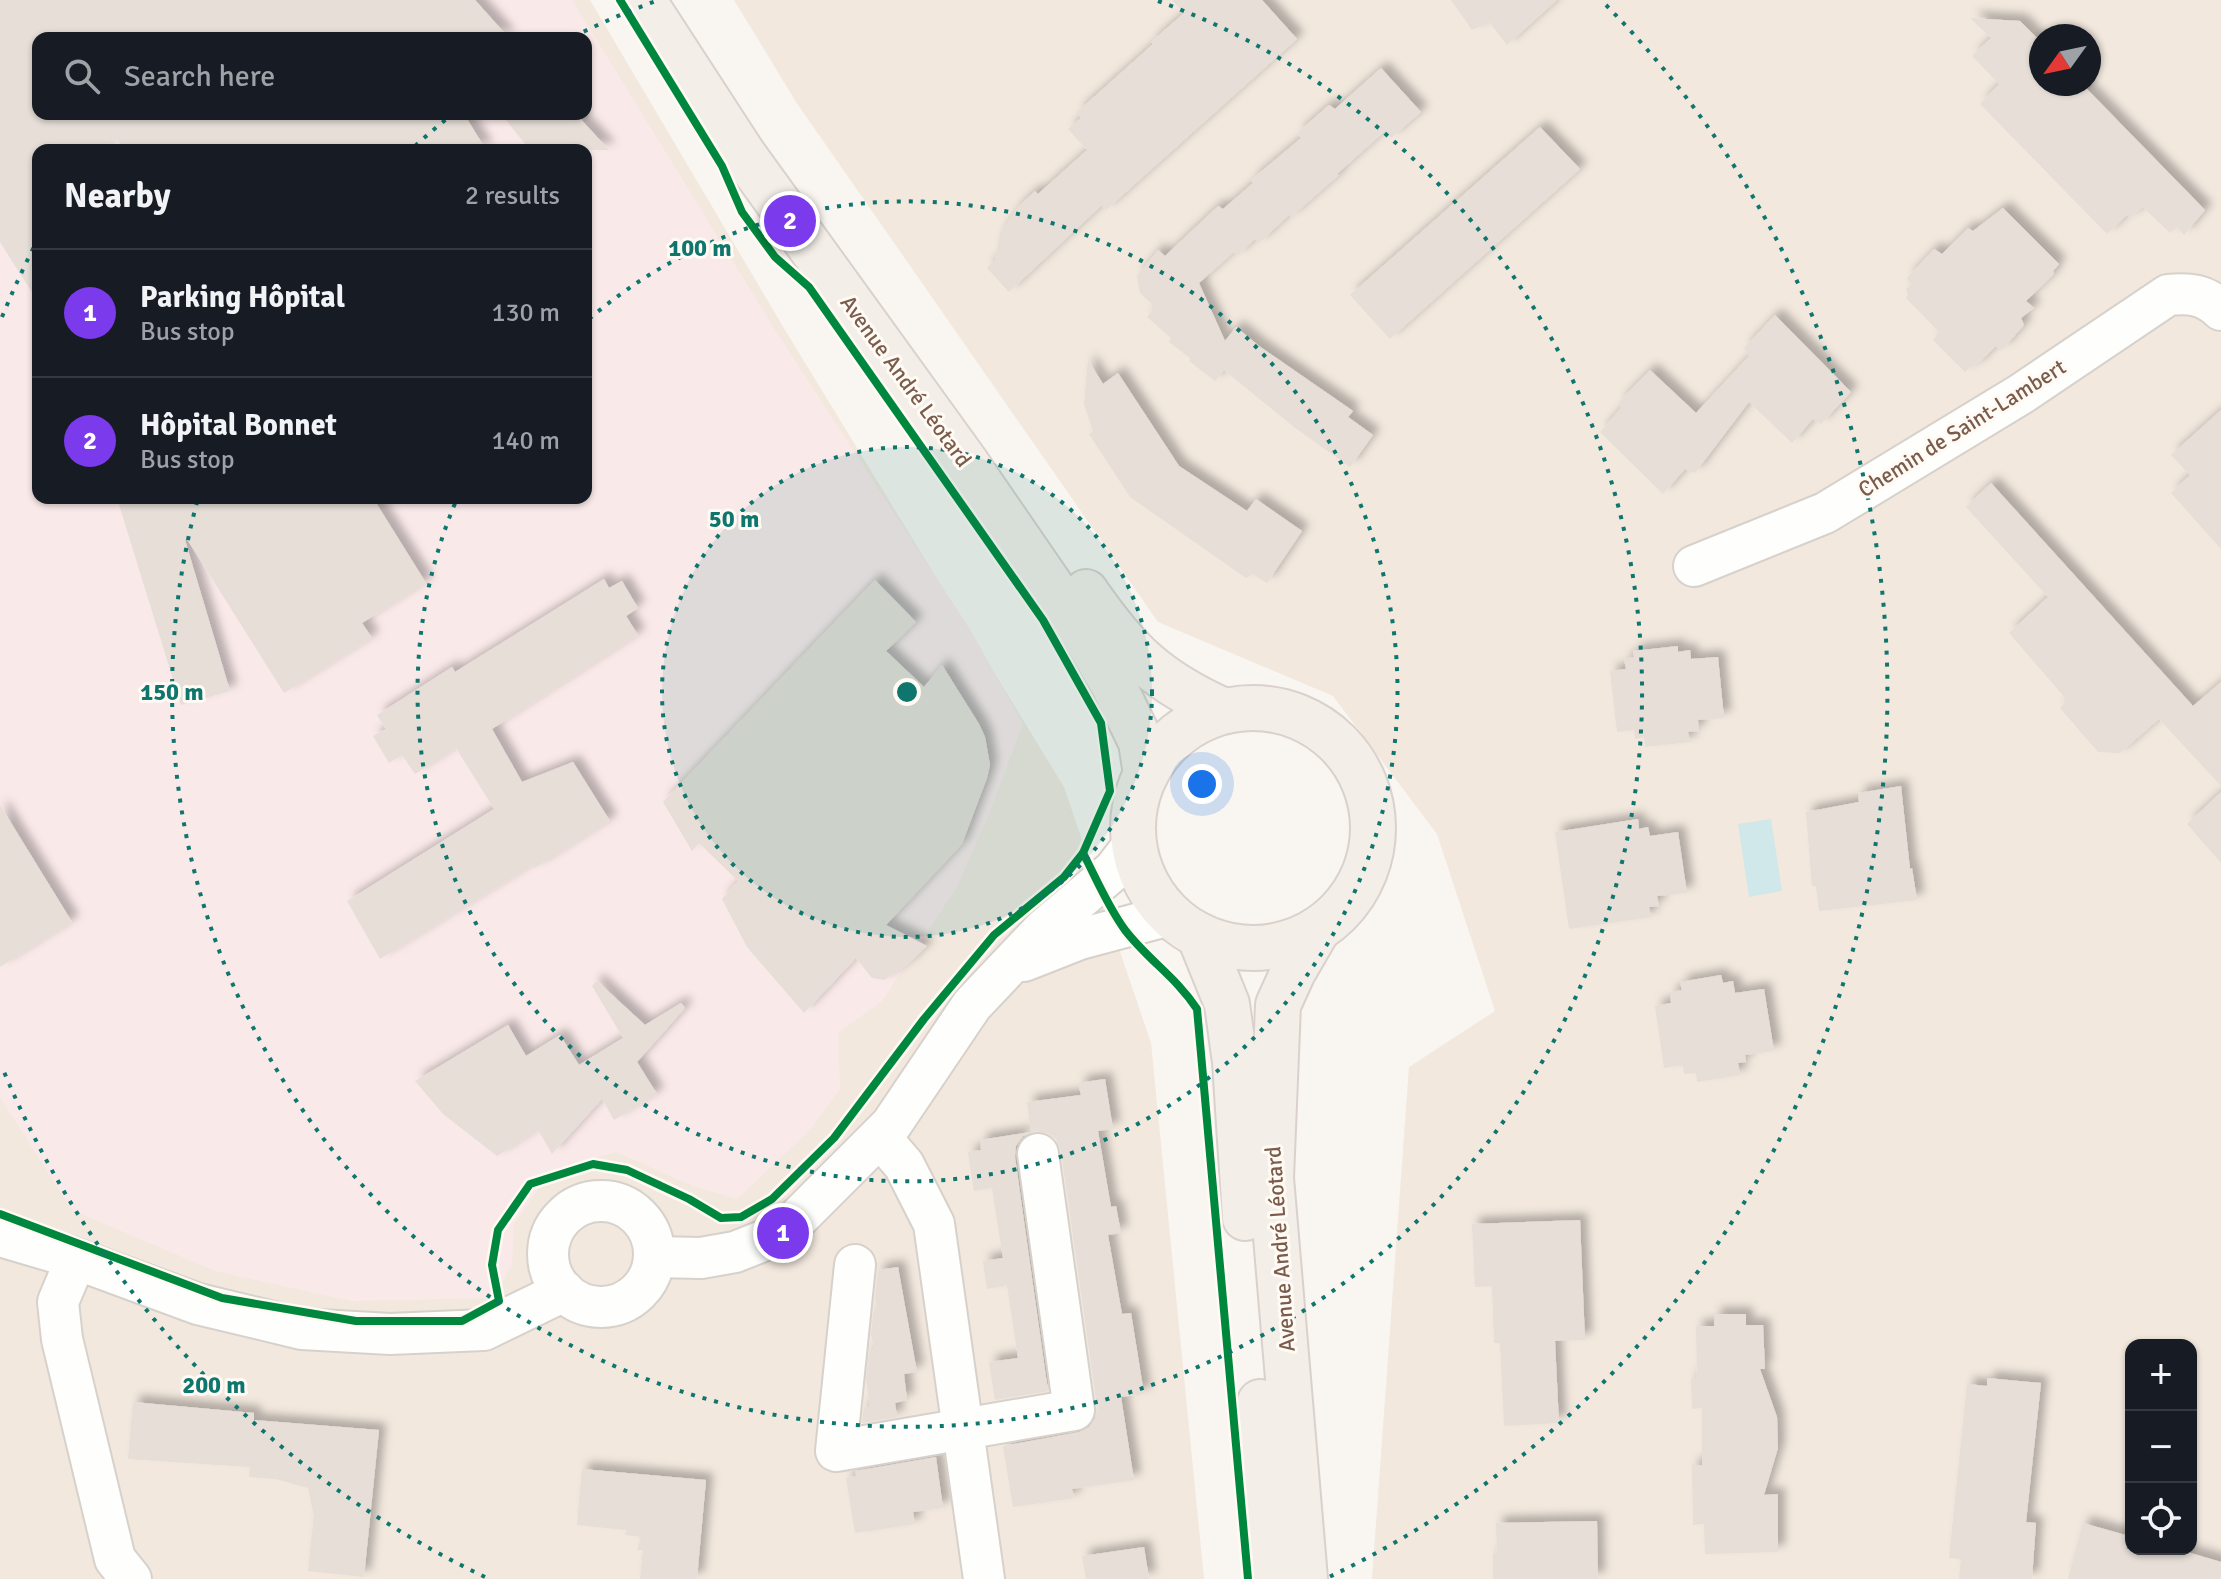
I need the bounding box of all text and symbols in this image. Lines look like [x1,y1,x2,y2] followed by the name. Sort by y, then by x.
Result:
[2029,24,2101,96] north arrow
[32,32,592,120] search box
[60,54,104,98] icon: search
[124,58,275,95] text: Search here
[64,175,171,217] text: Nearby
[465,180,560,212] text: 2 results
[764,191,816,251] pin: 2
[668,233,732,263] text: 100 m
[140,279,345,316] text: Parking Hôpital
[835,290,977,472] street label: Avenue André Léotard
[83,297,97,329] text: 1
[491,297,560,329] text: 130 m
[140,316,235,348] text: Bus stop
[1853,353,2071,503] street label: Chemin de Saint-Lambert
[140,407,337,444] text: Hôpital Bonnet
[83,425,97,457] text: 2
[491,425,560,457] text: 140 m
[140,444,235,476] text: Bus stop
[709,504,759,534] text: 50 m
[140,677,204,707] text: 150 m
[893,678,921,706] centre of rings
[1182,764,1222,804] your location
[1259,1145,1301,1353] street label: Avenue André Léotard
[757,1203,809,1263] pin: 1
[2125,1339,2197,1555] map controls
[2125,1339,2197,1411] button: +
[182,1370,246,1400] text: 200 m
[2125,1411,2197,1483] button: −
[2125,1483,2197,1555] button: locate

